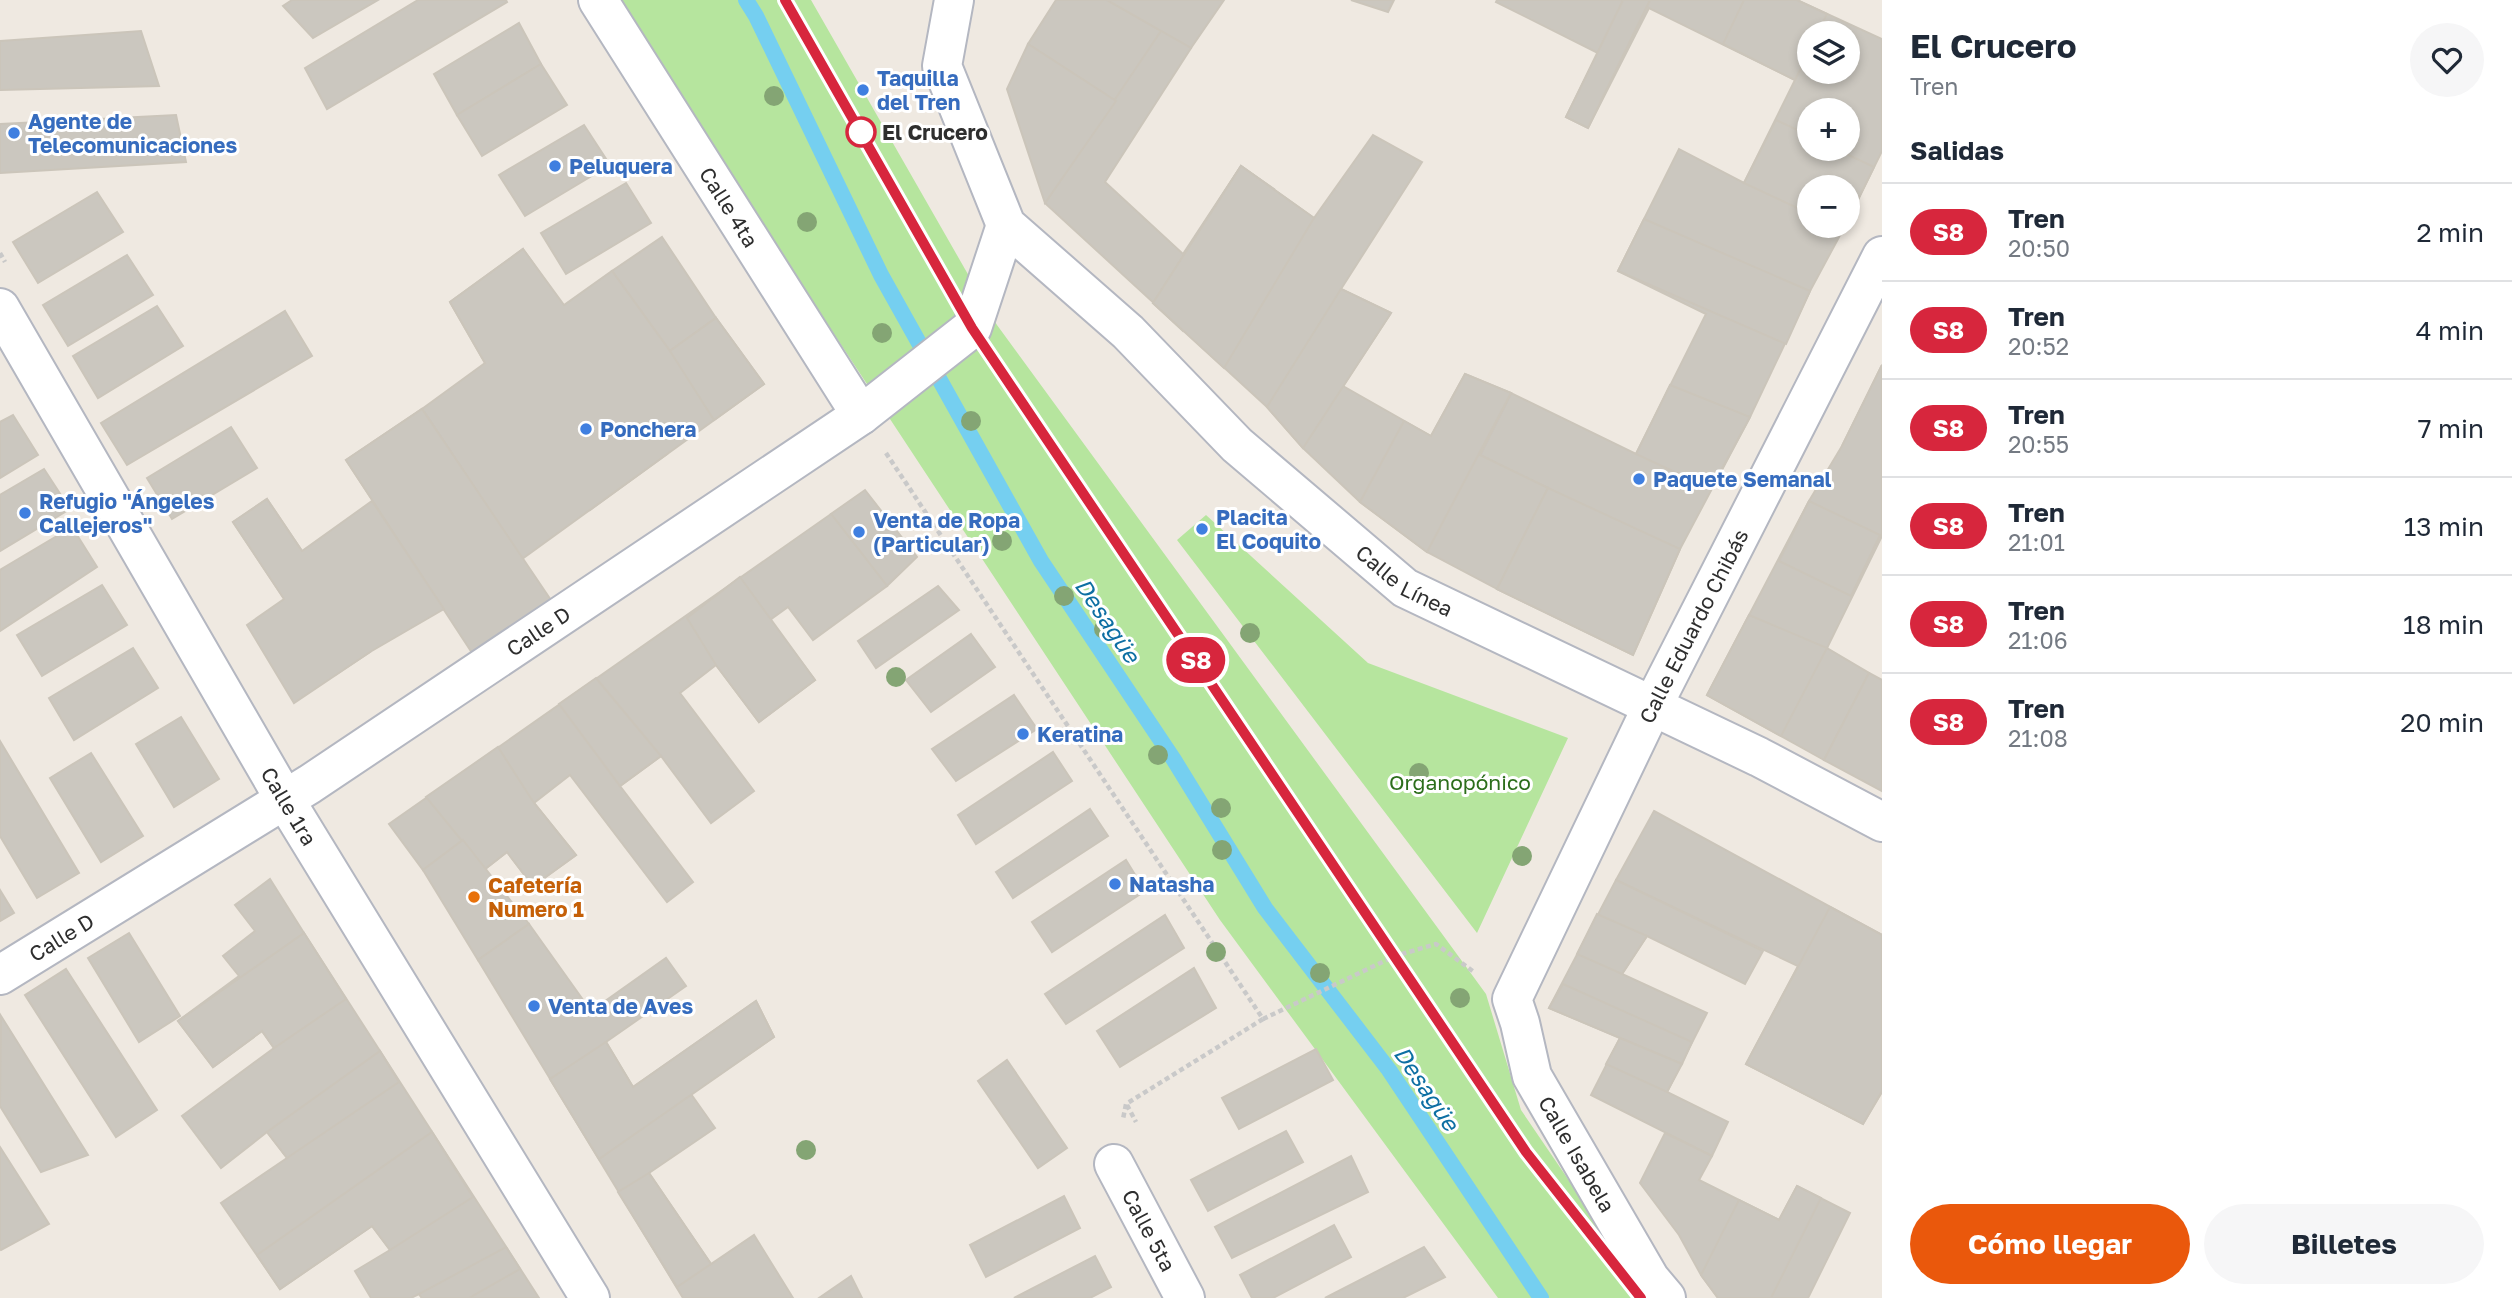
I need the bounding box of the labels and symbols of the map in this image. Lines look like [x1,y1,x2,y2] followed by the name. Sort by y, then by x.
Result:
[877,65,960,115] place label: Taquilla del Tren
[855,82,871,98] marker: Taquilla del Tren
[28,108,237,158] place label: Agente de Telecomunicaciones
[846,117,876,147] marker: El Crucero
[882,119,988,145] place label: El Crucero
[6,125,22,141] marker: Agente de Telecomunicaciones
[569,153,673,179] place label: Peluquera
[547,158,563,174] marker: Peluquera
[694,162,764,252] street label: Calle 4ta
[600,416,696,442] place label: Ponchera
[578,421,594,437] marker: Ponchera
[1653,466,1832,492] place label: Paquete Semanal
[1631,471,1647,487] marker: Paquete Semanal
[39,488,215,538] place label: Refugio "Ángeles Callejeros"
[1216,504,1321,554] place label: Placita El Coquito
[17,505,33,521] marker: Refugio "Ángeles Callejeros"
[873,507,1020,557] place label: Venta de Ropa (Particular)
[1194,521,1210,537] marker: Placita El Coquito
[851,524,867,540] marker: Venta de Ropa (Particular)
[1633,525,1754,727] street label: Calle Eduardo Chibás
[1351,539,1457,622] street label: Calle Línea
[1070,572,1147,669] water label: Desagüe
[501,600,575,662] street label: Calle D
[1164,637,1228,683] line badge: S8
[1037,721,1123,747] place label: Keratina
[1015,726,1031,742] marker: Keratina
[256,762,323,850] street label: Calle 1ra
[1389,769,1531,795] park label: Organopónico
[1129,871,1214,897] place label: Natasha
[488,872,584,922] place label: Cafetería Numero 1
[1107,876,1123,892] marker: Natasha
[466,889,482,905] marker: Cafetería Numero 1
[24,907,99,967] street label: Calle D
[548,993,693,1019] place label: Venta de Aves
[526,998,542,1014] marker: Venta de Aves
[1389,1040,1466,1137] water label: Desagüe
[1533,1091,1621,1217] street label: Calle Isabela
[1117,1185,1182,1276] street label: Calle 5ta

